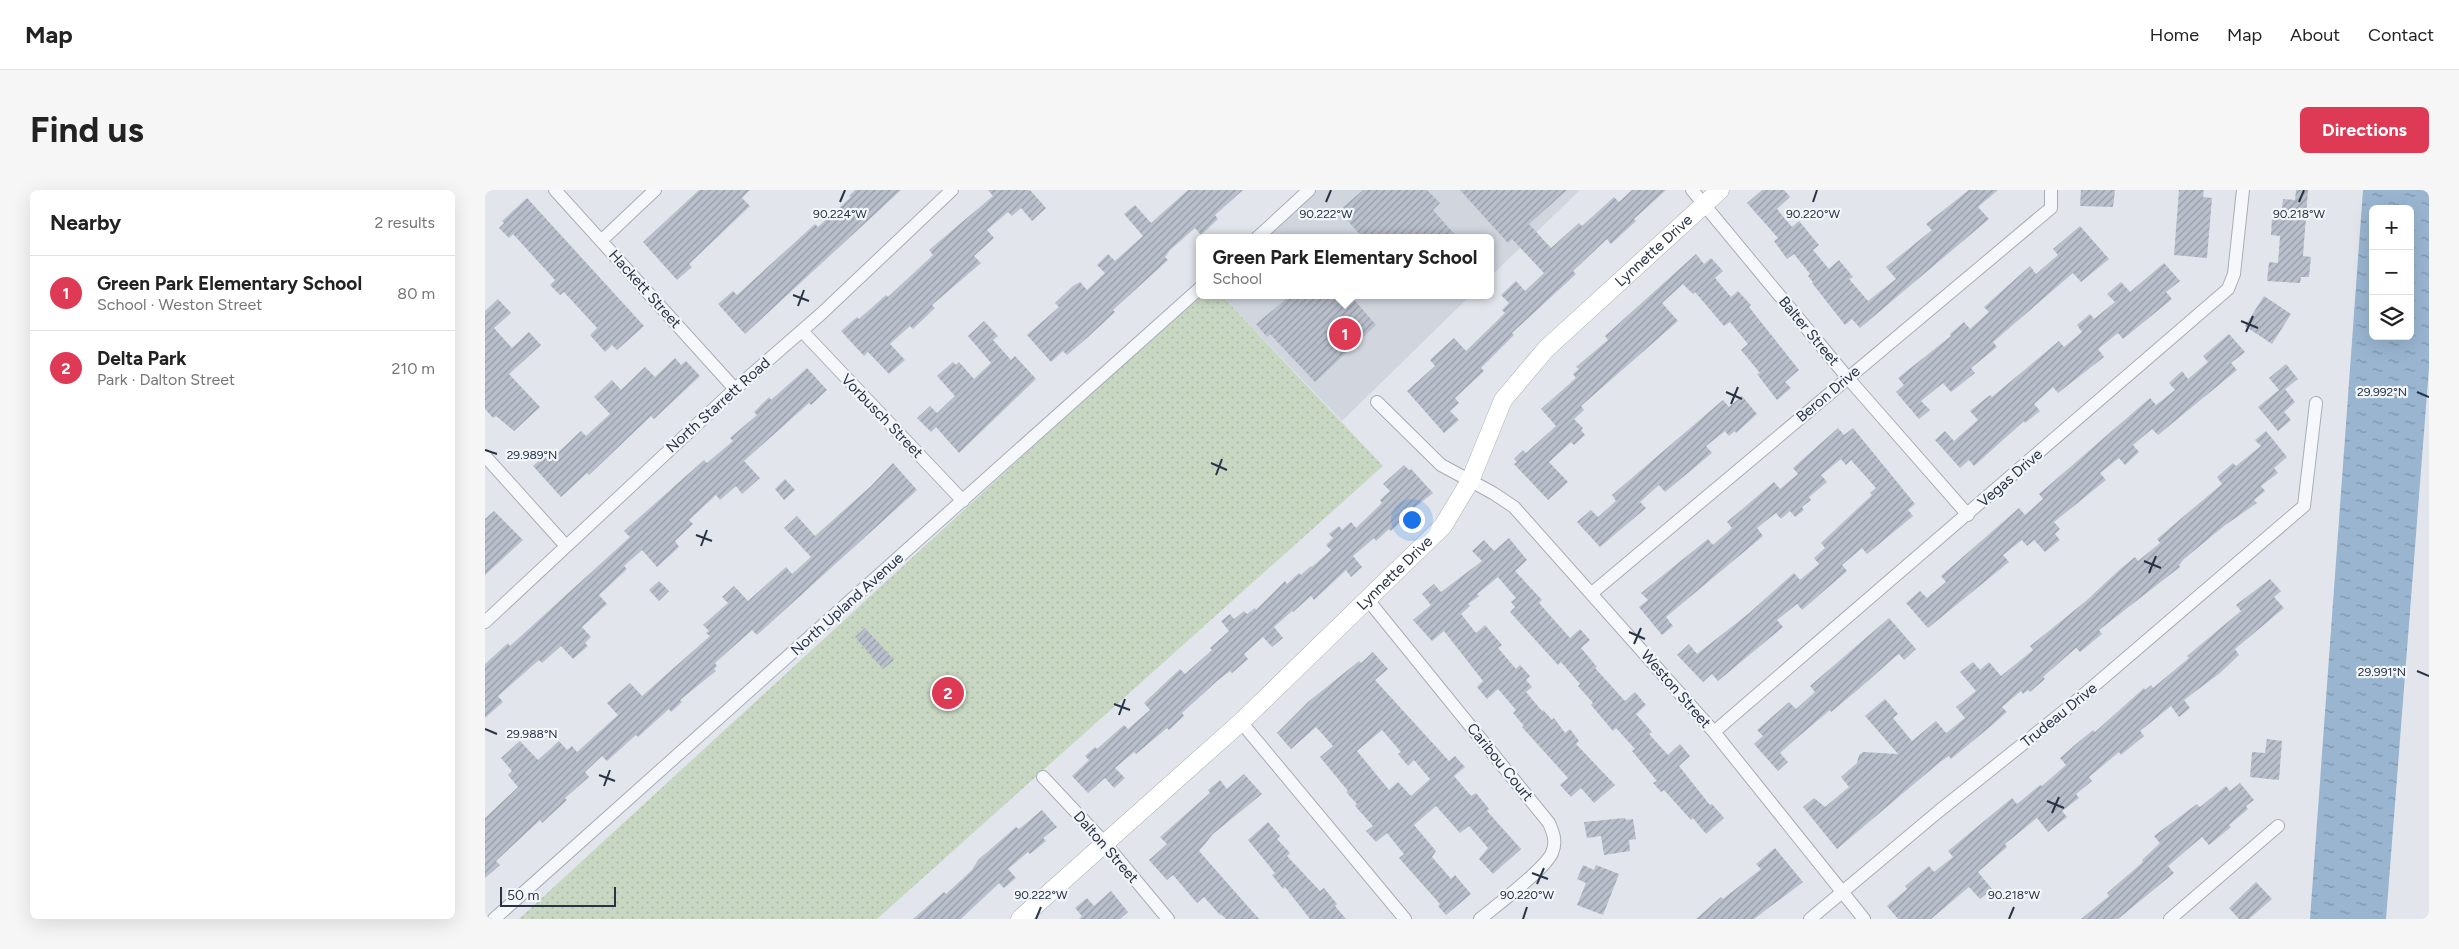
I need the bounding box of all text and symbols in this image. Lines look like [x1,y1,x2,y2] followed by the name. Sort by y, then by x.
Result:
[25,20,73,49] text: Map
[2150,24,2199,46] text: Home
[2227,24,2262,46] text: Map
[2290,24,2340,46] text: About
[2368,24,2434,46] text: Contact
[2300,107,2429,153] button: Directions
[30,109,144,151] text: Find us
[2369,205,2414,340] map controls
[2369,205,2414,250] button: +
[813,207,867,221] text: 90.224°W
[1299,207,1353,221] text: 90.222°W
[1786,207,1840,221] text: 90.220°W
[2273,207,2325,221] text: 90.218°W
[50,210,121,235] text: Nearby
[1611,211,1696,291] street label: Lynnette Drive
[375,213,435,232] text: 2 results
[1196,234,1494,299] popup
[605,246,685,332] street label: Hackett Street
[1212,246,1478,269] text: Green Park Elementary School
[2369,250,2414,295] button: −
[1212,269,1262,288] text: School
[97,272,362,295] text: Green Park Elementary School
[63,284,69,303] text: 1
[397,284,435,303] text: 80 m
[1775,293,1843,369] street label: Balter Street
[97,295,262,314] text: School · Weston Street
[2369,295,2414,340] button: layers
[1329,315,1361,353] pin: 1
[97,347,186,370] text: Delta Park
[662,354,774,456] street label: North Starrett Road
[61,359,71,378] text: 2
[392,359,435,378] text: 210 m
[1792,362,1864,426] street label: Beron Drive
[97,370,235,389] text: Park · Dalton Street
[837,370,927,462] street label: Vorbusch Street
[2357,385,2407,399] text: 29.992°N
[1974,445,2046,511] street label: Vegas Drive
[507,448,557,462] text: 29.989°N
[1399,507,1425,533] your location
[1353,532,1436,614] street label: Lynnette Drive
[787,549,907,659] street label: North Upland Avenue
[1637,646,1715,732] street label: Weston Street
[2358,665,2406,679] text: 29.991°N
[932,674,964,712] pin: 2
[2017,679,2101,751] street label: Trudeau Drive
[1463,719,1537,805] street label: Caribou Court
[506,727,558,741] text: 29.988°N
[1070,807,1142,887] street label: Dalton Street
[500,884,616,907] scale bar
[507,887,539,904] text: 50 m
[1014,888,1068,902] text: 90.222°W
[1500,888,1554,902] text: 90.220°W
[1988,888,2040,902] text: 90.218°W

